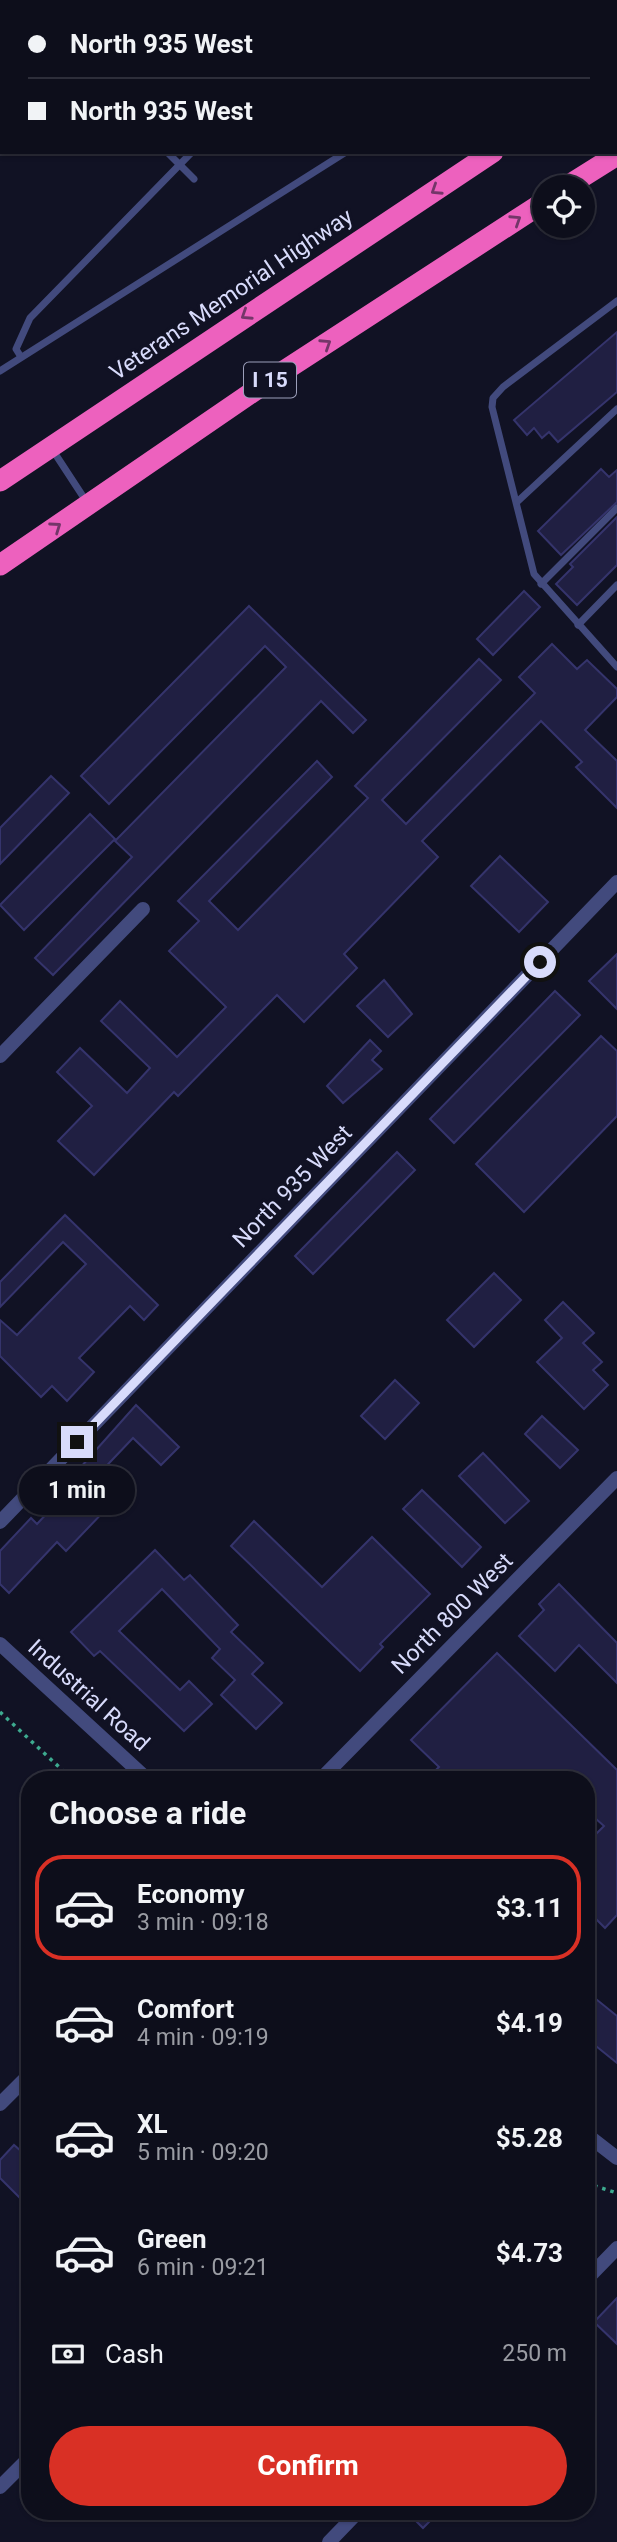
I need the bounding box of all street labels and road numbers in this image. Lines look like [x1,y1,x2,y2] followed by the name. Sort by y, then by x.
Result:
[105,203,358,386] street label: Veterans Memorial Highway
[244,362,296,398] road number: I 15
[227,1119,358,1253] street label: North 935 West
[386,1547,518,1679] street label: North 800 West
[22,1634,155,1757] street label: Industrial Road

